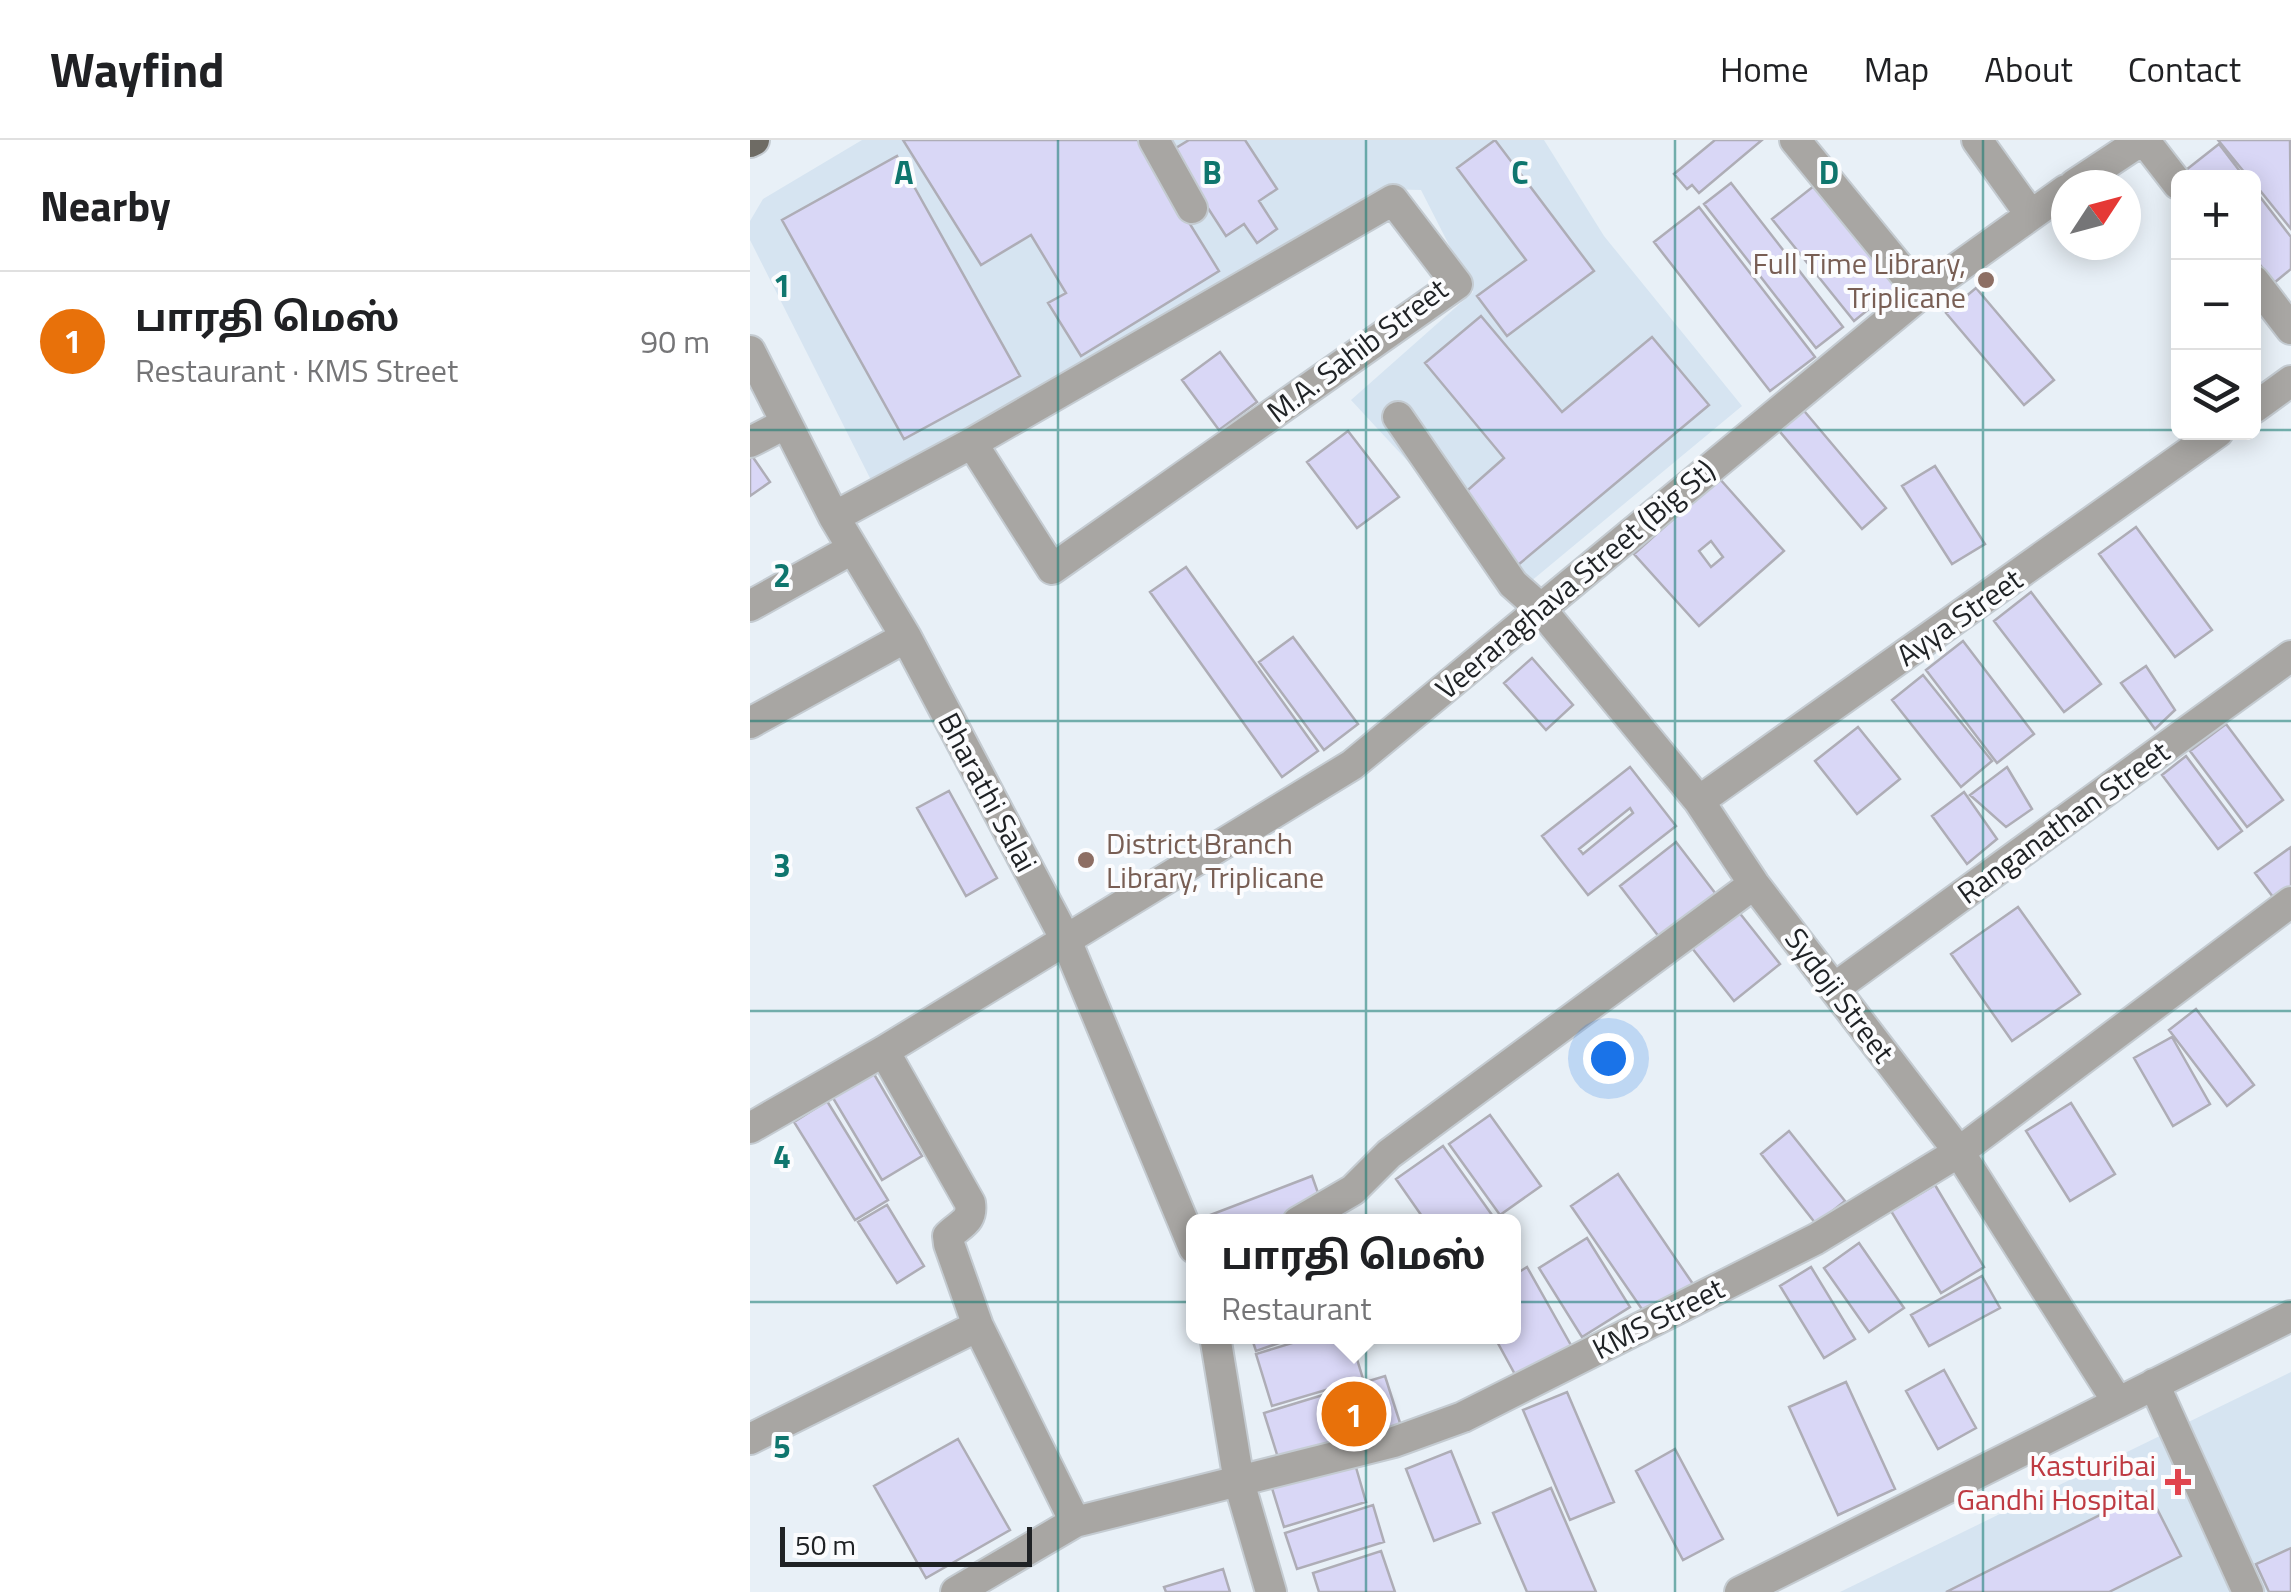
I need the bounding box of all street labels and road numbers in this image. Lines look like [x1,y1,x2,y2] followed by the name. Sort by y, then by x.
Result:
[1257,266,1458,433] street label: M.A. Sahib Street
[1425,448,1725,710] street label: Veeraraghava Street (Big St)
[1886,556,2032,677] street label: Ayya Street
[927,704,1049,880] street label: Bharathi Salai
[1947,729,2179,915] street label: Ranganathan Street
[1774,918,1906,1073] street label: Sydoji Street
[1584,1265,1732,1371] street label: KMS Street

